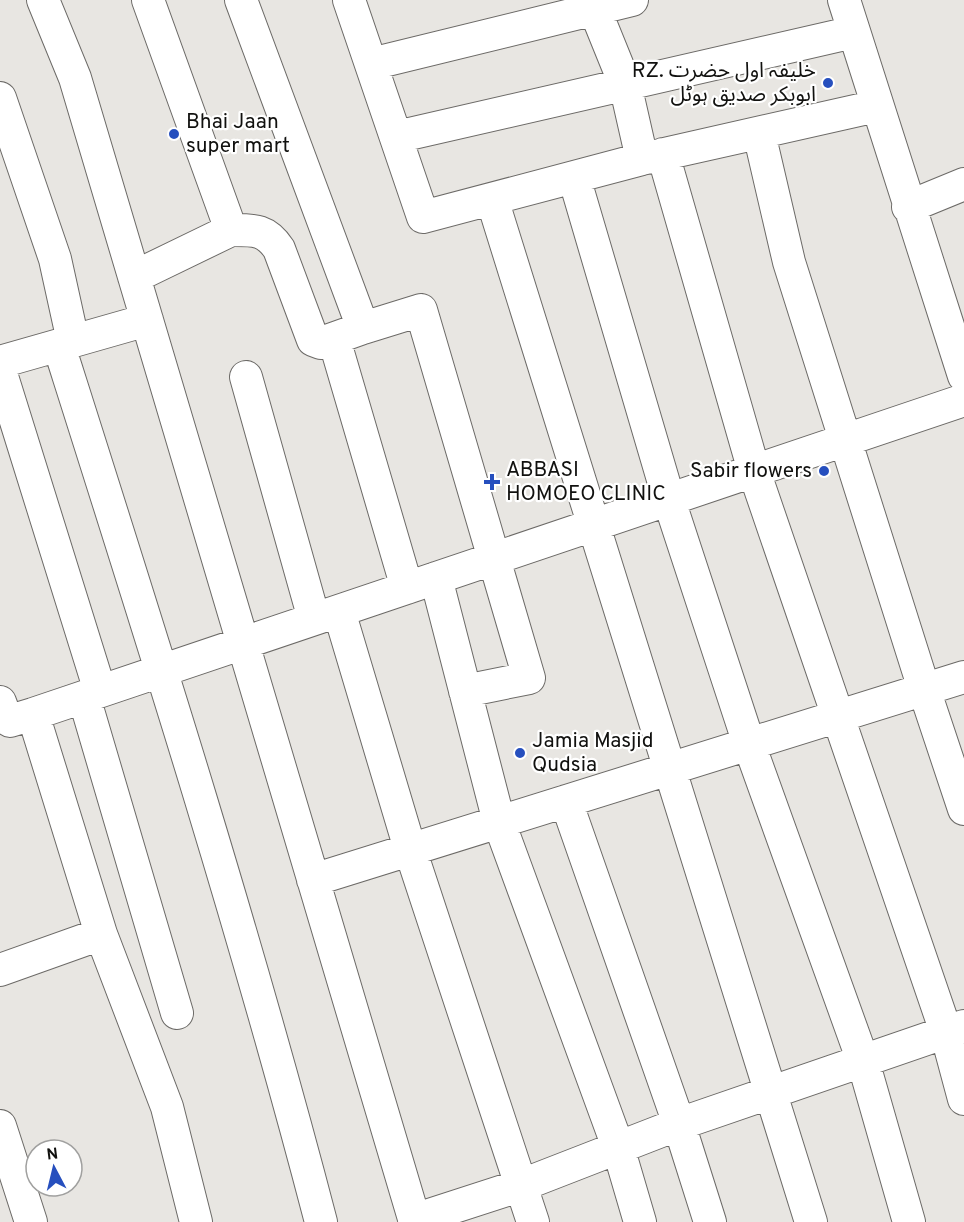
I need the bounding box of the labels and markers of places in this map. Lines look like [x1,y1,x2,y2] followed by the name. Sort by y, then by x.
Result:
[632,58,816,109] place label: RZ. خلیفہ اول حضرت ابوبکر صدیق ہوٹل
[821,76,835,90] marker: RZ. خلیفہ اول حضرت ابوبکر صدیق ہوٹل
[186,109,290,160] place label: Bhai Jaan super mart
[167,127,181,141] marker: Bhai Jaan super mart
[506,457,666,508] place label: ABBASI HOMOEO CLINIC
[690,458,812,485] place label: Sabir flowers
[817,464,831,478] marker: Sabir flowers
[483,473,501,491] marker: ABBASI HOMOEO CLINIC
[532,728,654,779] place label: Jamia Masjid Qudsia
[513,746,527,760] marker: Jamia Masjid Qudsia

